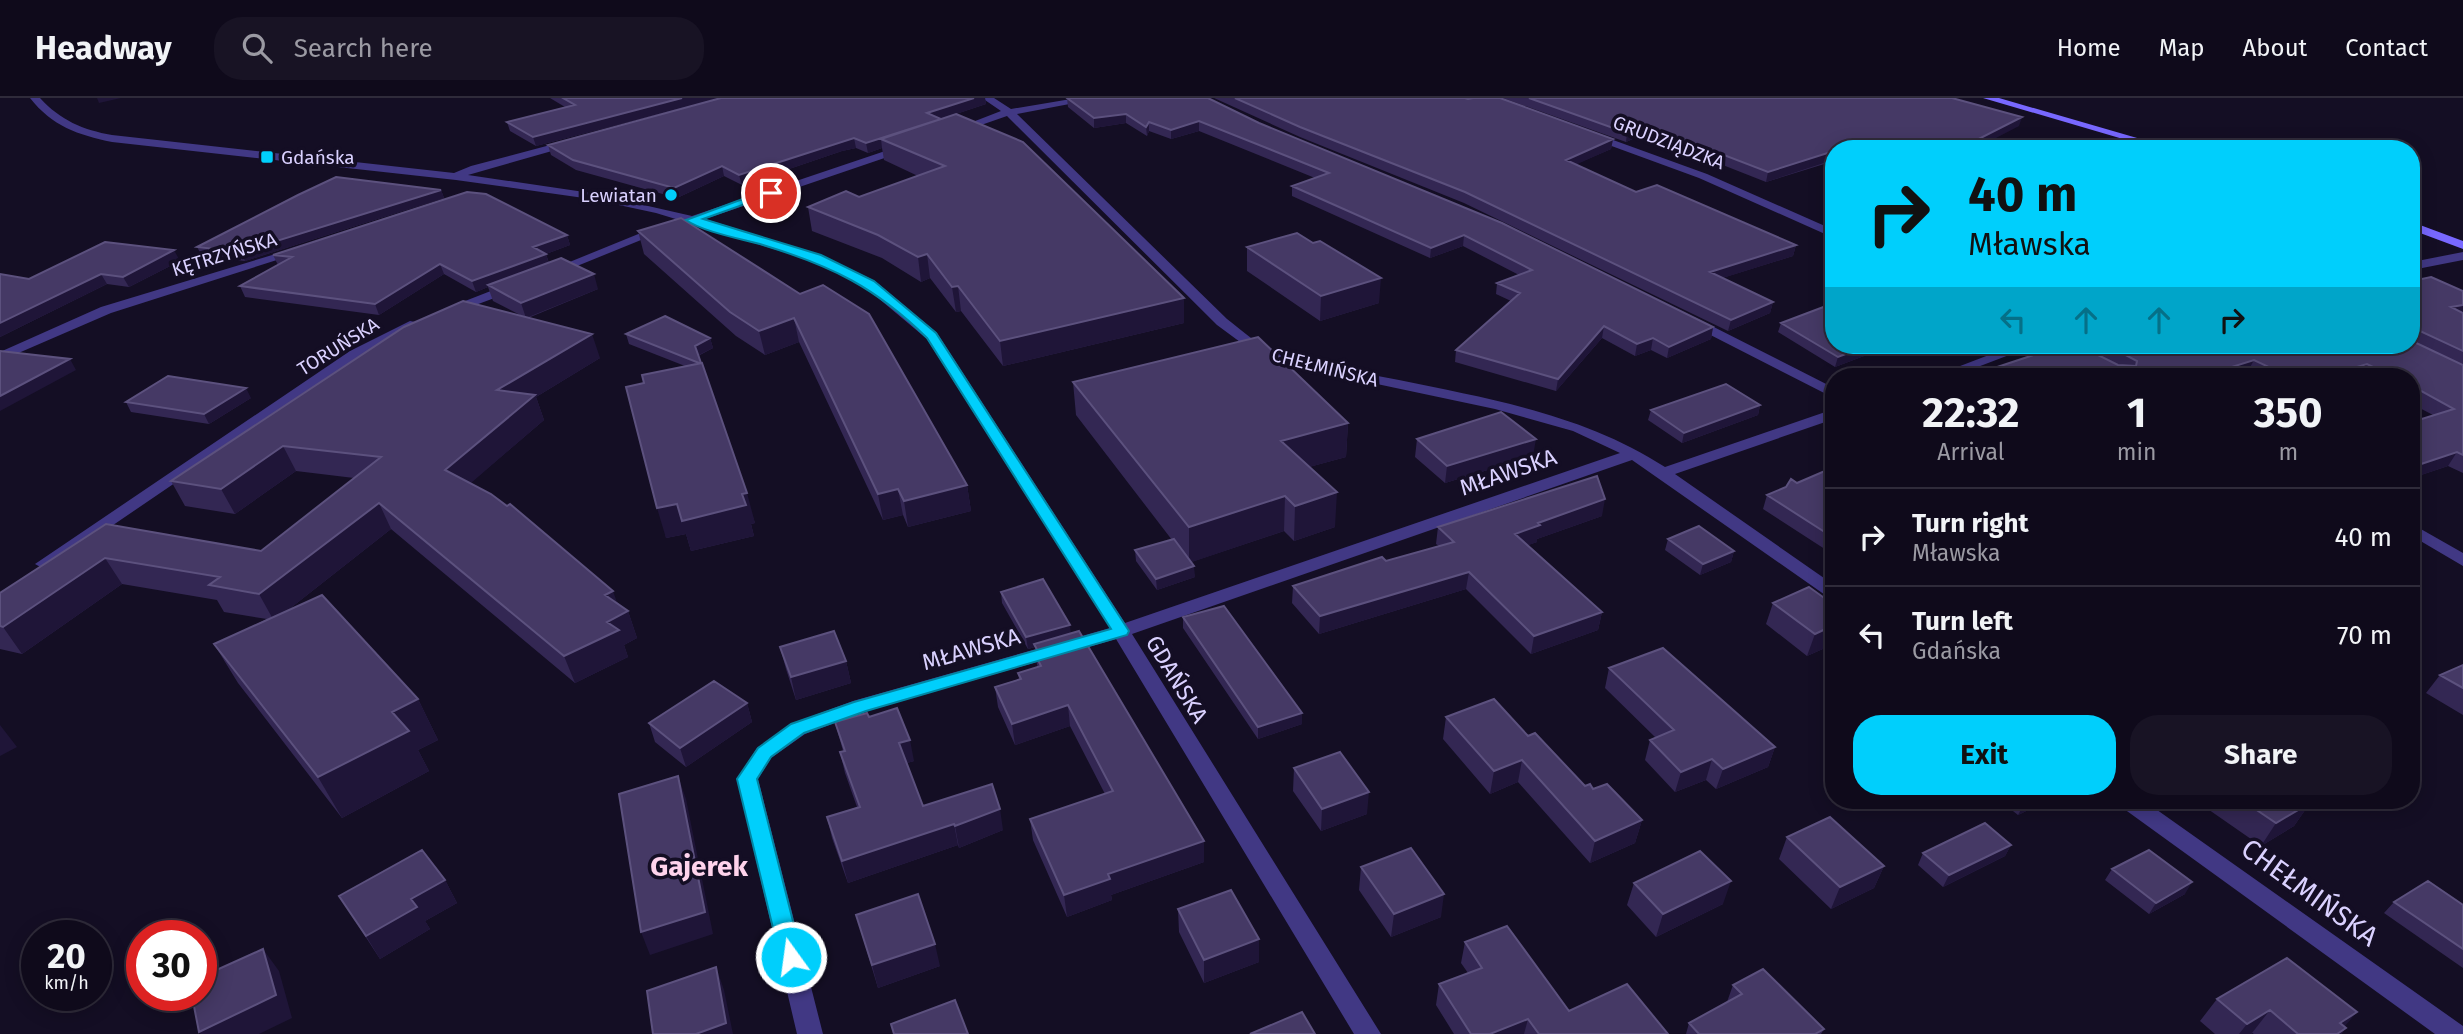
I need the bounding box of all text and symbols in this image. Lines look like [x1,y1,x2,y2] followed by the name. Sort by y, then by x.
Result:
[214,17,704,80] search box
[35,28,172,68] text: Headway
[238,29,276,67] icon: search
[294,33,433,64] text: Search here
[2057,34,2121,62] text: Home
[2159,34,2205,62] text: Map
[2243,34,2307,62] text: About
[2345,34,2428,62] text: Contact
[1610,111,1728,174] street label: GRUDZIĄDZKA
[281,146,354,169] place label: Gdańska
[259,149,275,165] marker: Gdańska
[741,163,801,223] pin
[1968,165,2077,224] text: 40 m
[1853,168,1944,259] icon: right
[752,174,790,212] icon: arrive
[580,184,657,207] place label: Lewiatan
[663,187,679,203] marker: Lewiatan
[1968,225,2091,263] text: Mławska
[169,228,279,281] street label: KĘTRZYŃSKA
[1994,301,2032,339] icon: left
[2067,301,2105,339] icon: ahead
[2140,301,2178,339] icon: ahead
[2213,301,2251,339] icon: right
[293,312,383,380] street label: TORUŃSKA
[1269,343,1381,392] street label: CHEŁMIŃSKA
[1922,388,2020,438] text: 22:32
[2127,388,2146,438] text: 1
[2254,388,2323,438] text: 350
[1937,438,2005,466] text: Arrival
[2117,438,2157,466] text: min
[2278,438,2298,466] text: m
[1456,442,1561,502] street label: MŁAWSKA
[1912,508,2029,539] text: Turn right
[1853,518,1891,556] icon: right
[2334,522,2392,553] text: 40 m
[1912,539,2000,567] text: Mławska
[1912,606,2013,637] text: Turn left
[1853,616,1891,654] icon: left
[2337,620,2392,651] text: 70 m
[919,621,1024,676] street label: MŁAWSKA
[1140,630,1215,729] street label: GDAŃSKA
[1912,637,2001,665] text: Gdańska
[1853,715,2116,795] button: Exit
[2130,715,2392,795] button: Share
[2235,832,2384,953] street label: CHEŁMIŃSKA
[650,850,748,883] district label: Gajerek
[126,920,217,1011] speed limit sign: 30
[754,920,828,994] position arrow
[47,935,86,977] text: 20
[44,972,89,994] text: km/h

